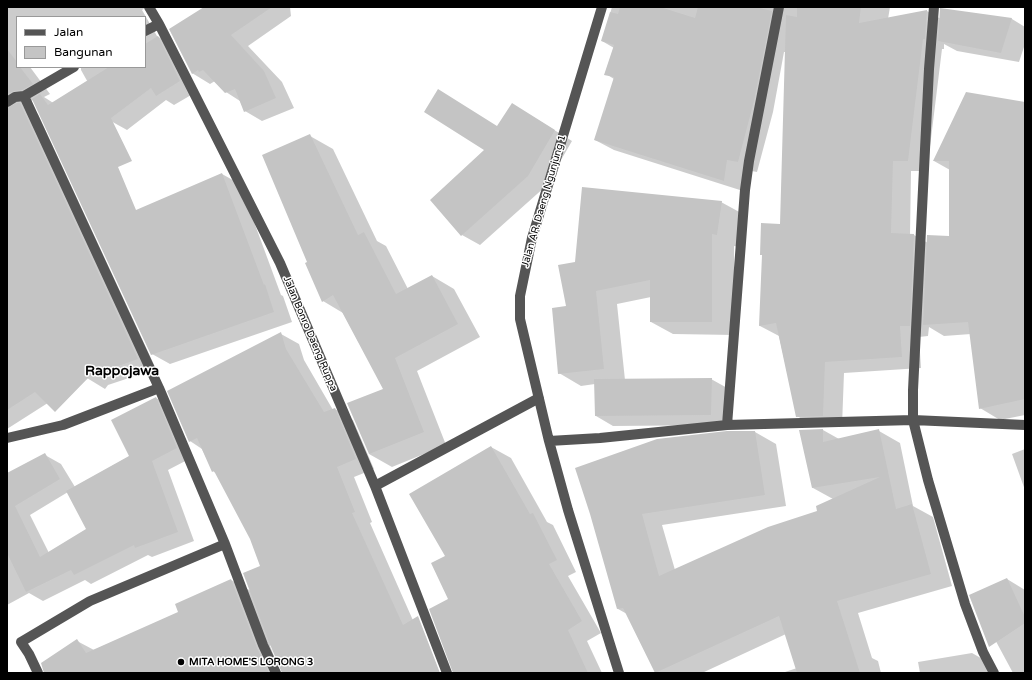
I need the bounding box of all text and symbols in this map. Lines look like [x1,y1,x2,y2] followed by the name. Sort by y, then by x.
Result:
[16,16,146,68] legend
[54,25,83,39] text: Jalan
[54,45,113,59] text: Bangunan
[519,134,569,268] street label: Jalan AR. Daeng Ngunjung 1
[280,275,340,393] street label: Jalan Bonro Daeng Ruppa
[85,363,159,379] district label: Rappojawa
[189,656,313,668] place label: MITA HOME'S LORONG 3
[176,657,186,667] marker: MITA HOME'S LORONG 3

